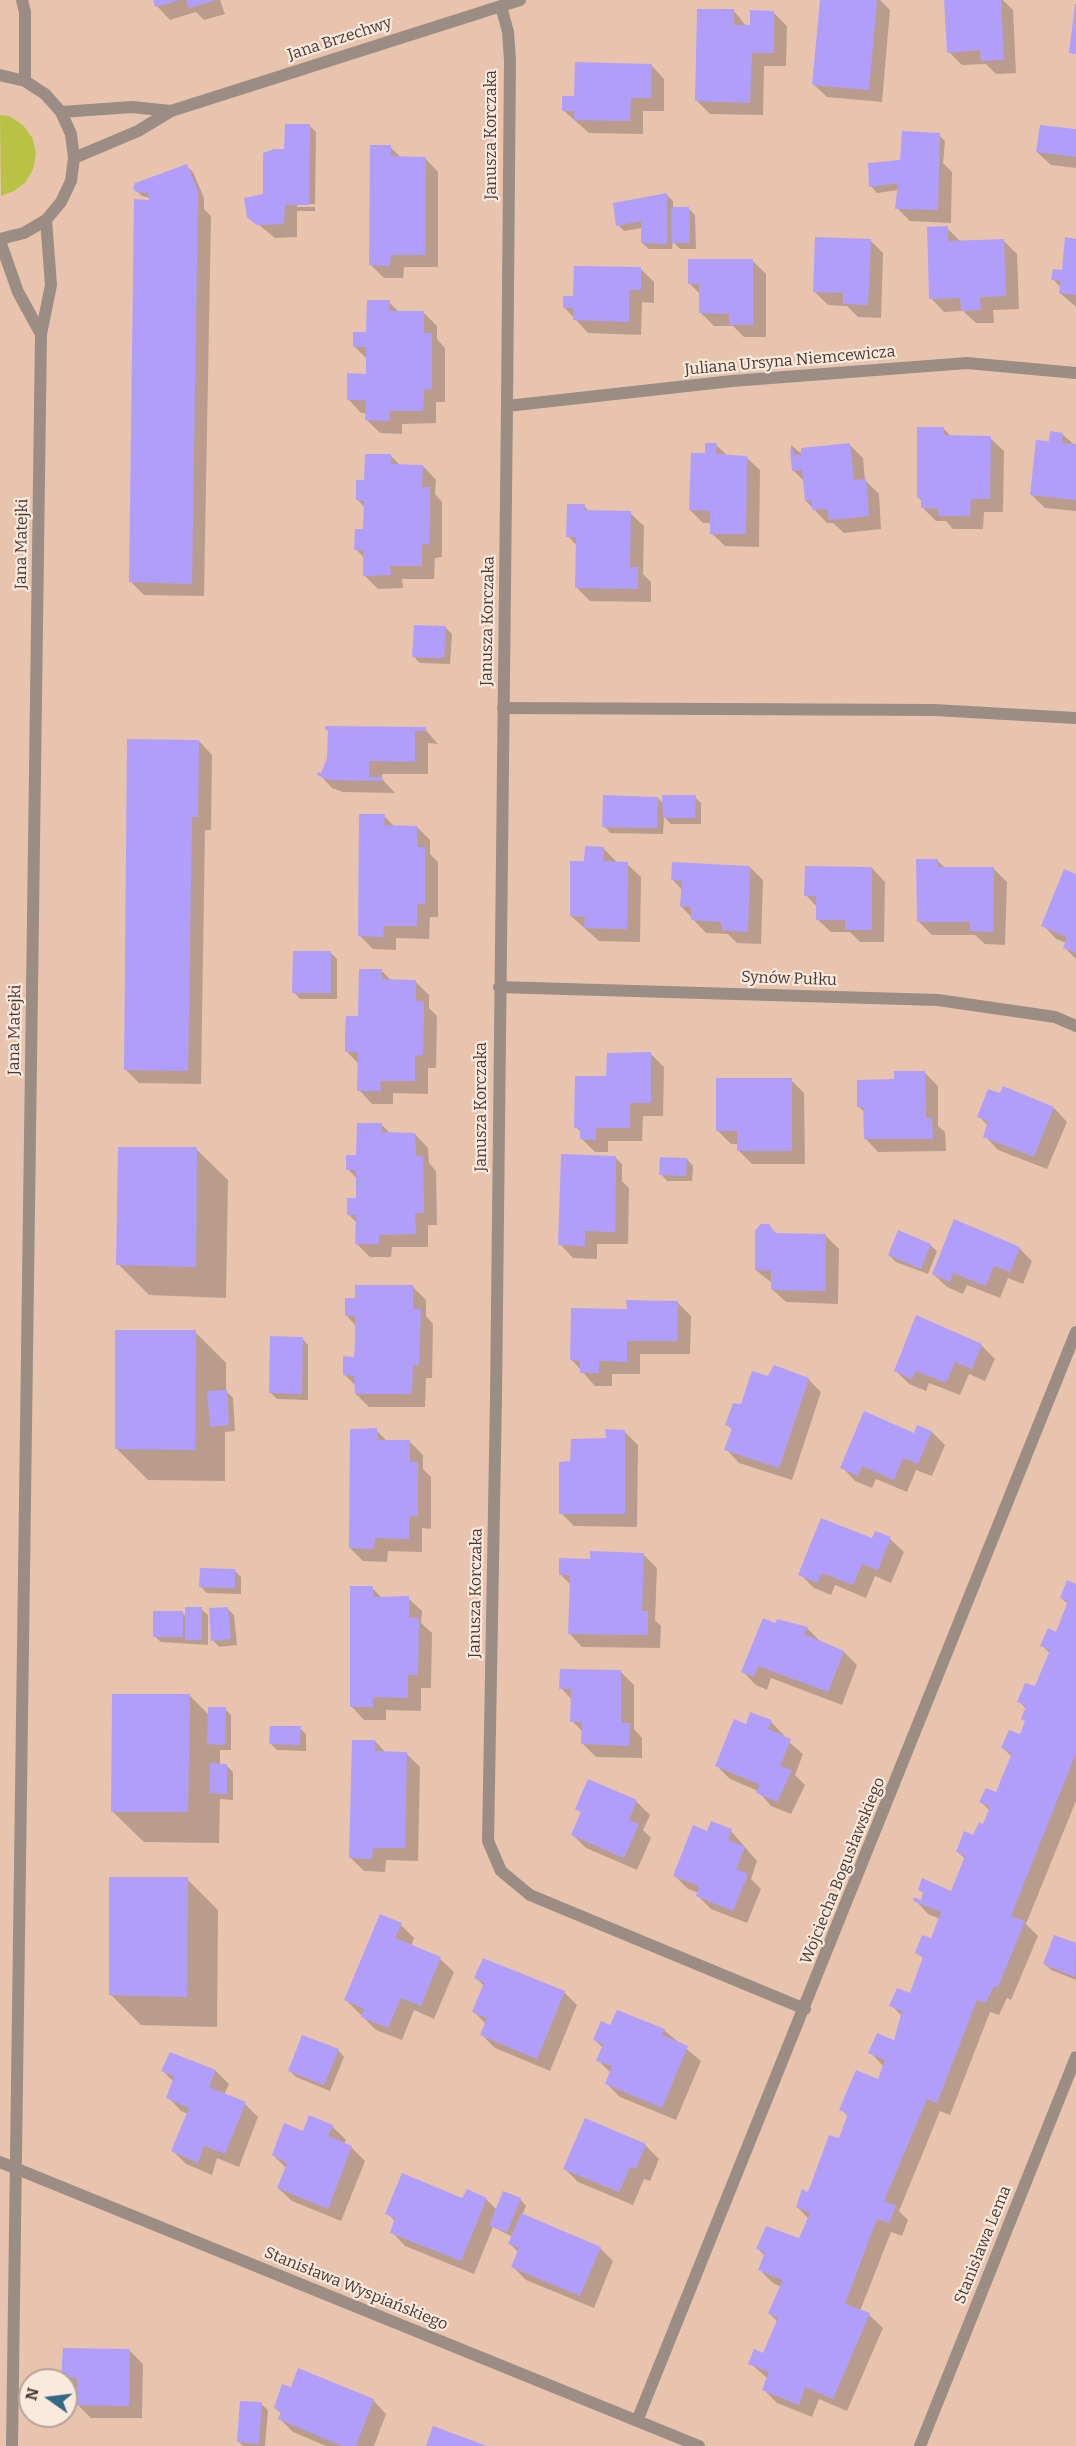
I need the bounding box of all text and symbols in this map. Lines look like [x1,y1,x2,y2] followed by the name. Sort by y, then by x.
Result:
[286,13,394,65] street label: Jana Brzechwy
[482,70,502,200] street label: Janusza Korczaka
[684,342,896,380] street label: Juliana Ursyna Niemcewicza
[12,499,32,589] street label: Jana Matejki
[477,556,499,686] street label: Janusza Korczaka
[741,968,837,990] street label: Synów Pułku
[5,985,25,1075] street label: Jana Matejki
[472,1042,492,1172] street label: Janusza Korczaka
[465,1528,487,1658] street label: Janusza Korczaka
[797,1775,889,1967] street label: Wojciecha Bogusławskiego
[951,2183,1015,2307] street label: Stanisława Lema
[261,2243,451,2335] street label: Stanisława Wyspiańskiego
[18,2368,78,2428] north arrow
[21,2386,43,2402] text: N

